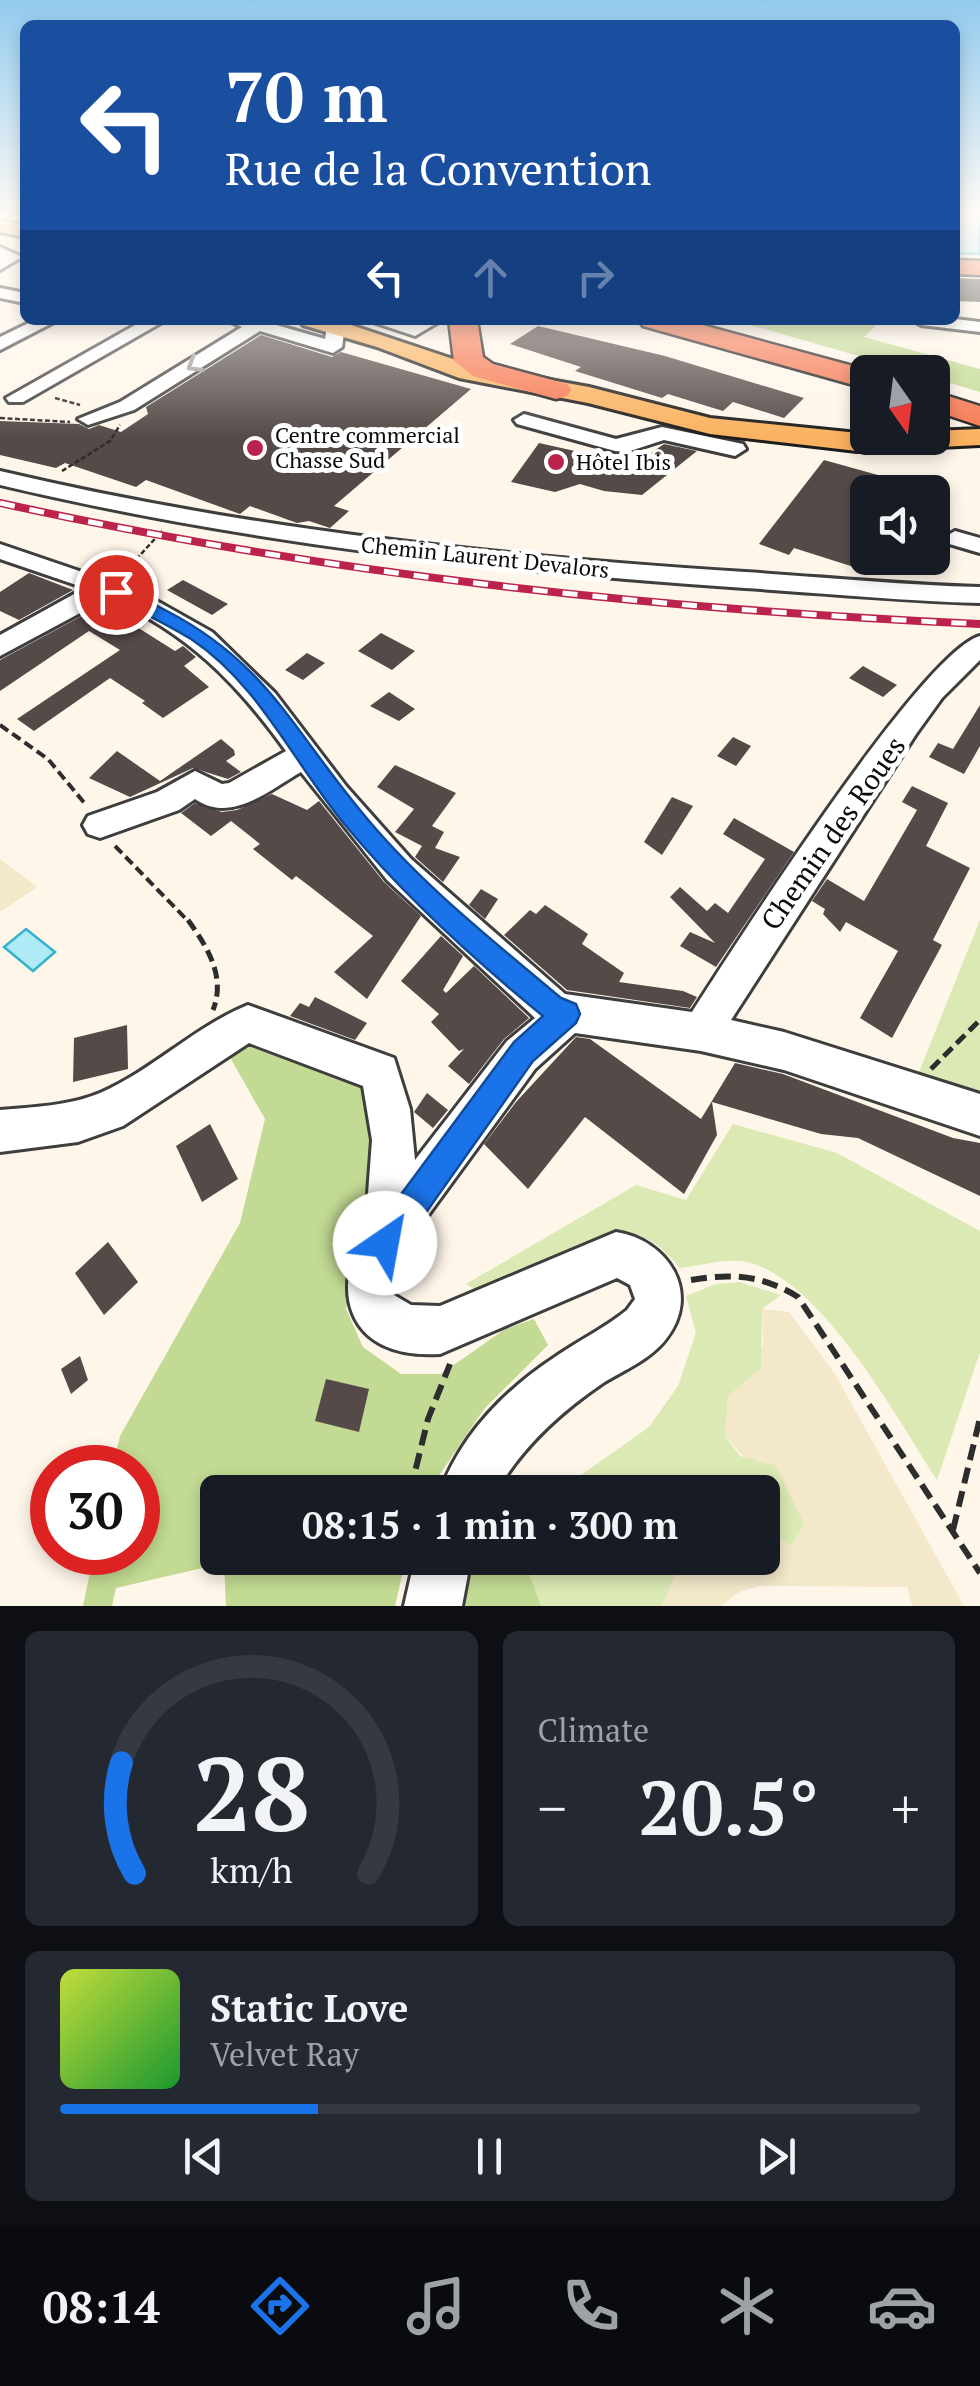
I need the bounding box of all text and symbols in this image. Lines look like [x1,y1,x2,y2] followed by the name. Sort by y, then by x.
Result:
[225,49,388,142] text: 70 m
[60,60,190,190] icon: left
[225,138,652,198] text: Rue de la Convention
[358,250,413,305] icon: left
[463,250,518,305] icon: ahead
[568,250,623,305] icon: right
[187,353,205,372] one-way arrow
[850,355,950,455] north arrow
[850,355,950,575] map controls
[275,420,460,474] place label: Centre commercial Chasse Sud
[244,437,266,459] marker: Centre commercial Chasse Sud
[576,447,671,476] place label: Hôtel Ibis
[545,451,567,473] marker: Hôtel Ibis
[850,475,950,575] button: sound
[360,529,611,584] street label: Chemin Laurent Devalors
[74,550,159,635] pin
[89,565,144,620] icon: arrive
[752,729,913,937] street label: Chemin des Roues
[333,1191,437,1295] position arrow
[30,1445,160,1575] speed limit sign: 30
[302,1500,678,1550] text: 08:15 · 1 min · 300 m
[538,1709,649,1751] text: Climate
[192,1723,310,1861] text: 28
[639,1757,819,1856] text: 20.5°
[538,1771,567,1844] text: −
[891,1771,920,1844] text: +
[210,1846,293,1893] text: km/h
[210,1983,408,2033] text: Static Love
[210,2033,359,2075] text: Velvet Ray
[176,2129,231,2184] icon: previous
[462,2129,517,2184] icon: pause
[749,2129,804,2184] icon: next
[245,2271,315,2341] icon: directions
[401,2271,471,2341] icon: music
[556,2271,626,2341] icon: phone
[712,2271,782,2341] icon: climate
[867,2271,937,2341] icon: car
[43,2276,160,2336] text: 08:14

